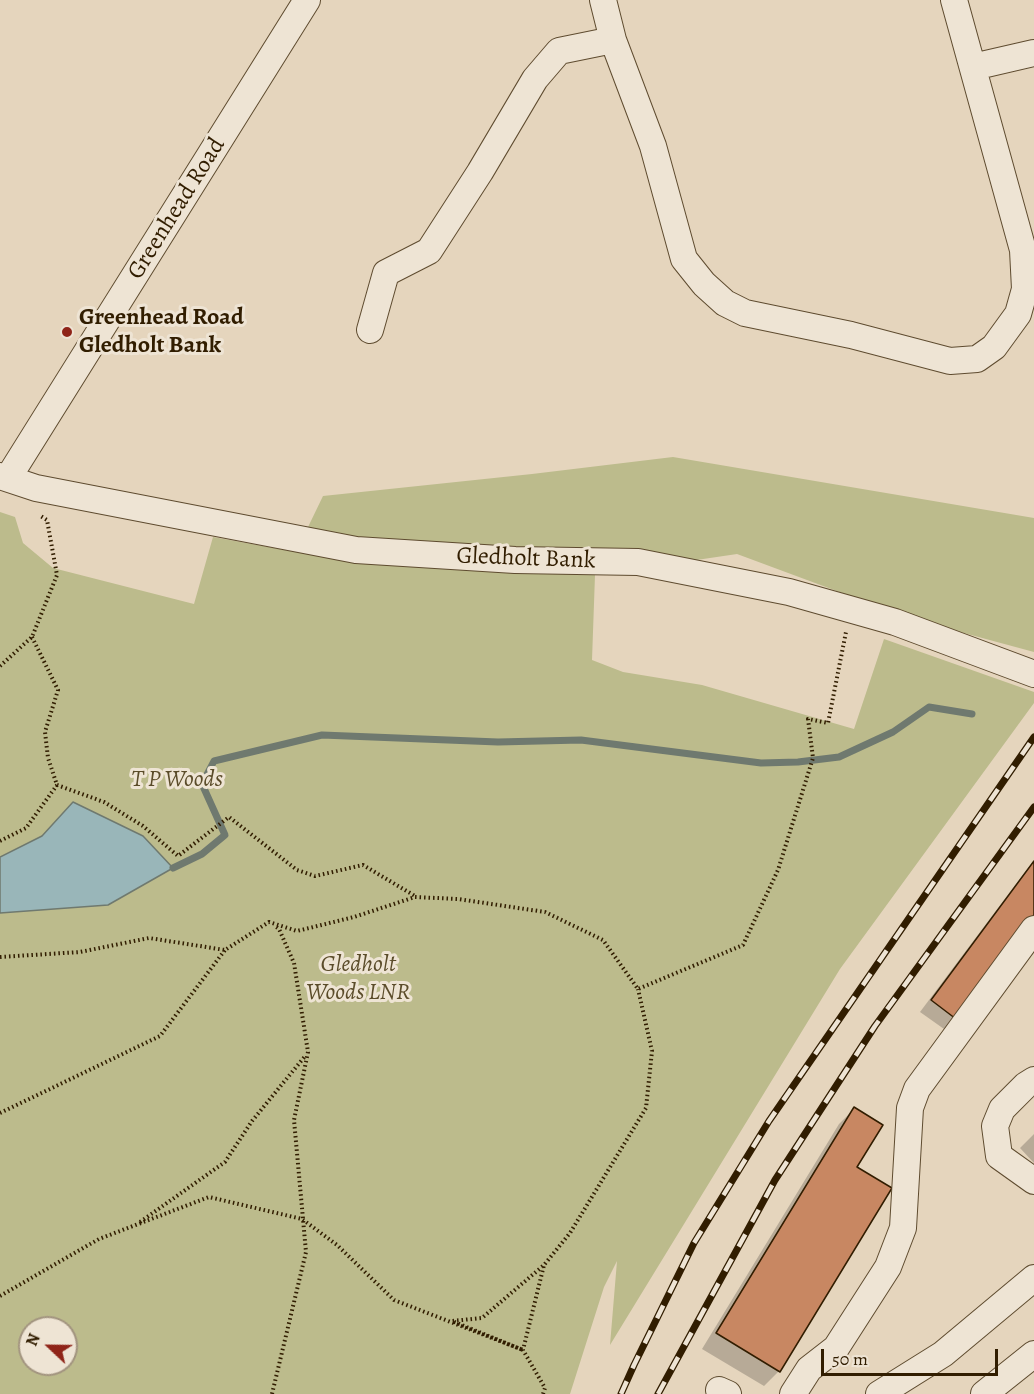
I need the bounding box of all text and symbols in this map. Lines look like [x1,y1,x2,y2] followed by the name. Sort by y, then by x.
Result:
[122,133,232,285] street label: Greenhead Road
[79,304,244,360] place label: Greenhead Road Gledholt Bank
[60,325,74,339] marker: Greenhead Road Gledholt Bank
[456,542,596,576] street label: Gledholt Bank
[131,766,223,794] park label: T P Woods
[306,951,410,1007] park label: Gledholt Woods LNR
[18,1316,78,1376] north arrow
[21,1330,46,1350] text: N
[824,1337,1001,1375] scale bar
[832,1347,868,1371] text: 50 m

